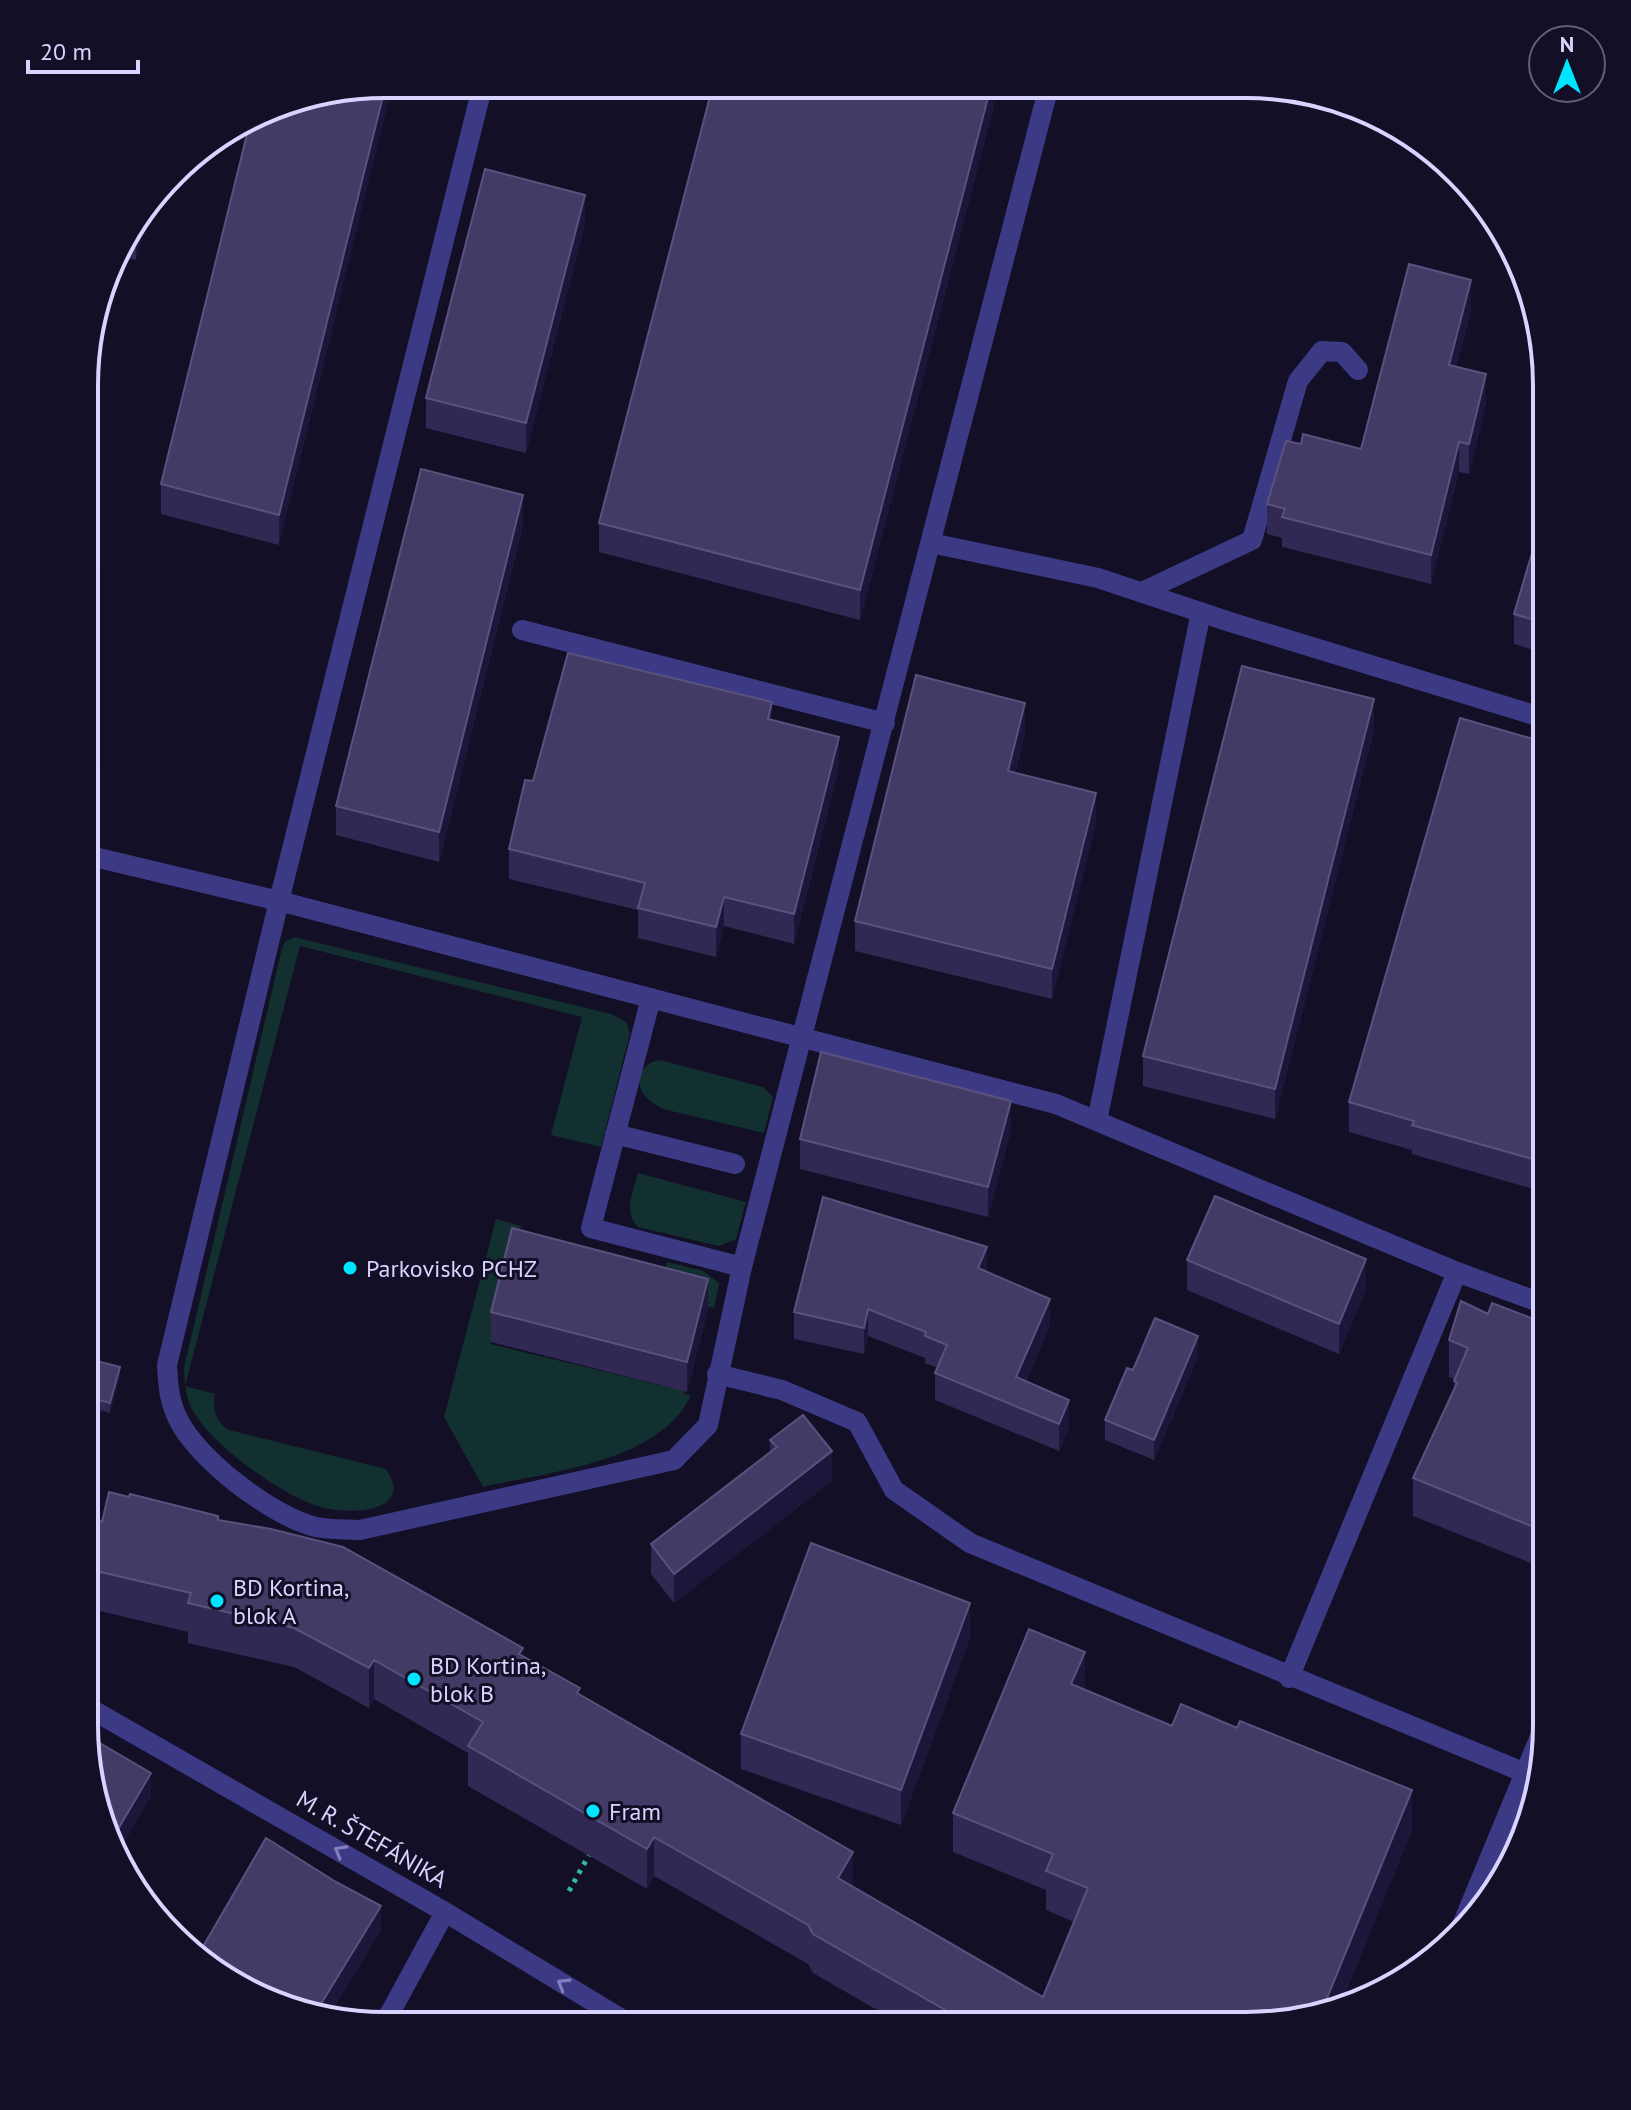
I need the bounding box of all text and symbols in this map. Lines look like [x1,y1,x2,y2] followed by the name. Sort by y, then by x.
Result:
[28,24,138,74] scale bar
[1527,24,1607,104] north arrow
[1560,30,1574,58] text: N
[40,36,92,67] text: 20 m
[366,1253,537,1284] place label: Parkovisko PCHZ
[341,1259,359,1277] marker: Parkovisko PCHZ
[233,1572,349,1631] place label: BD Kortina, blok A
[208,1592,226,1610] marker: BD Kortina, blok A
[430,1650,546,1709] place label: BD Kortina, blok B
[405,1670,423,1688] marker: BD Kortina, blok B
[291,1783,453,1895] street label: M. R. ŠTEFÁNIKA
[609,1796,661,1827] place label: Fram
[584,1802,602,1820] marker: Fram
[334,1845,349,1860] one-way arrow
[557,1978,572,1994] one-way arrow

